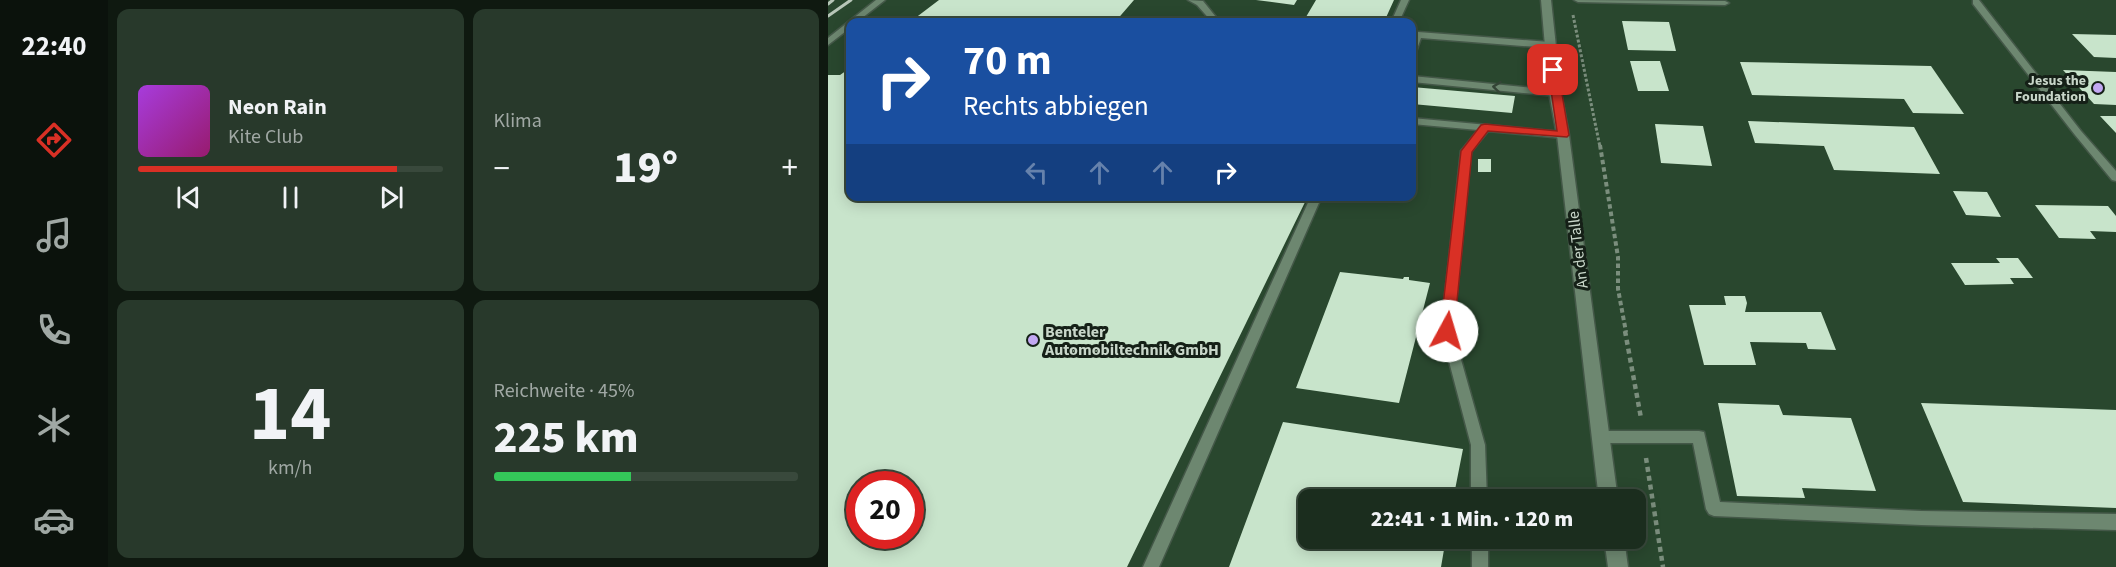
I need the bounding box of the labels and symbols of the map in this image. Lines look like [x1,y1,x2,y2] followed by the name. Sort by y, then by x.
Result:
[1527,44,1578,95] pin
[2015,71,2086,107] place label: Jesus the Foundation
[1492,81,1501,94] one-way arrow
[2091,81,2105,95] marker: Jesus the Foundation
[1562,210,1594,290] street label: An der Talle
[1415,299,1479,363] position arrow
[1044,321,1219,361] place label: Benteler Automobiltechnik GmbH
[1026,333,1040,347] marker: Benteler Automobiltechnik GmbH
[846,471,924,549] speed limit sign: 20

